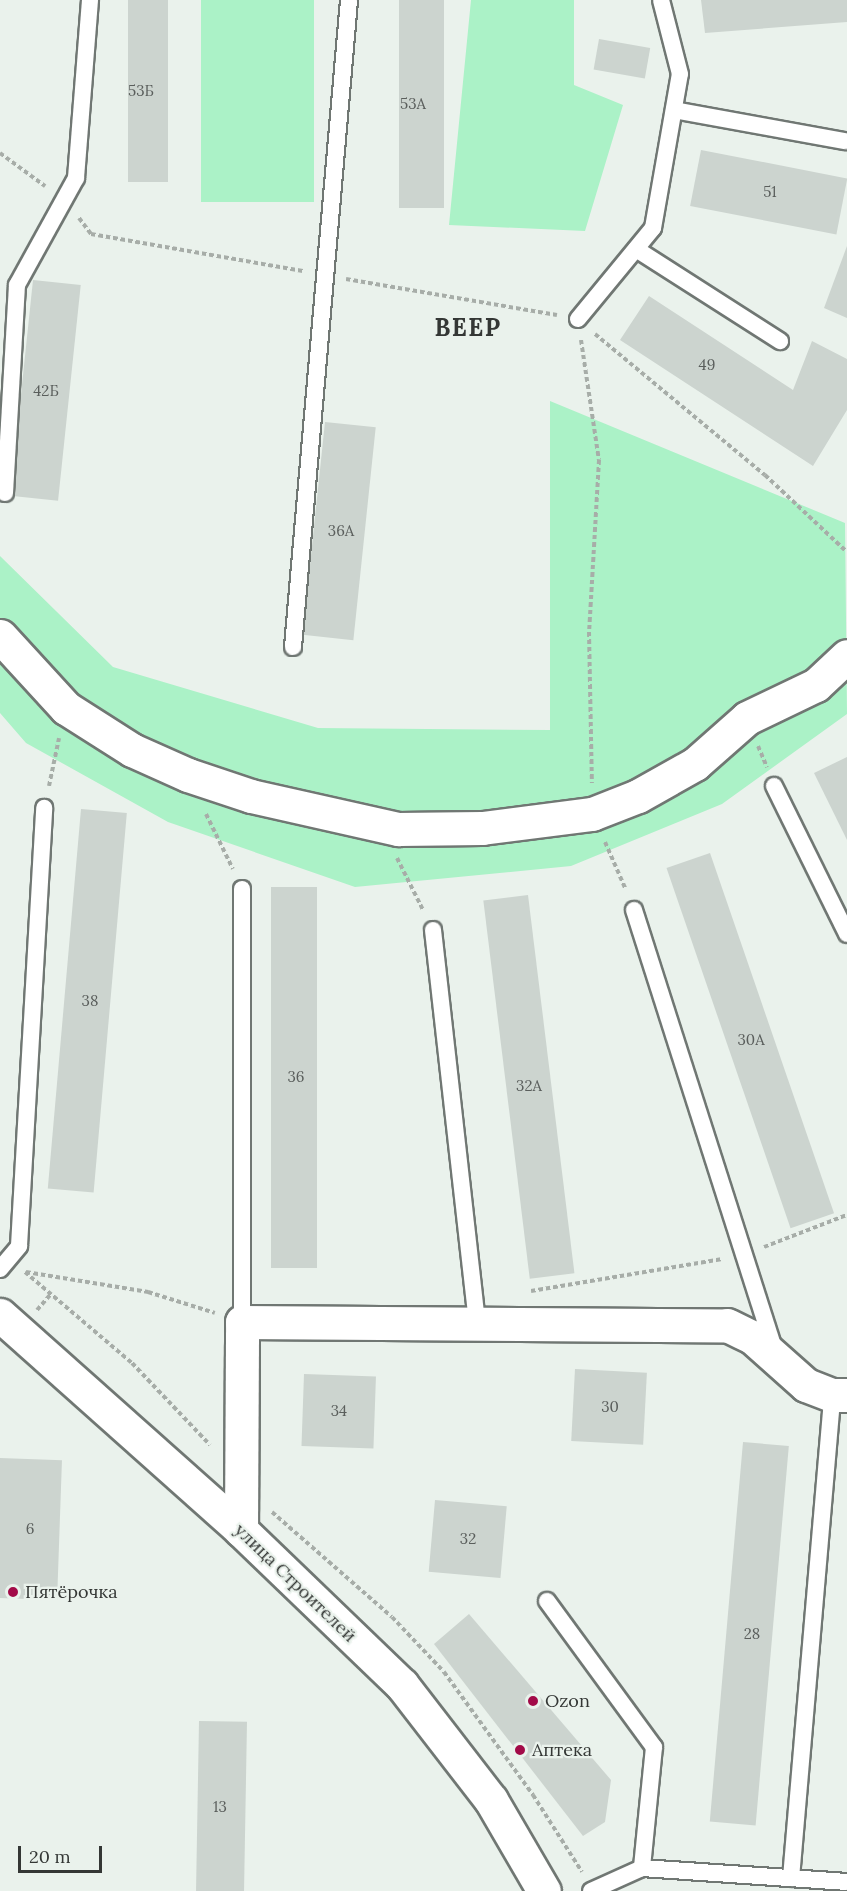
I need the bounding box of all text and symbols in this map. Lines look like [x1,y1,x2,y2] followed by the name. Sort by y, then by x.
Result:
[128,82,154,100] house number: 53Б
[400,95,426,113] house number: 53А
[763,183,777,201] house number: 51
[434,314,502,342] district label: ВЕЕР
[699,356,715,374] house number: 49
[33,382,59,400] house number: 42Б
[328,522,354,540] house number: 36А
[82,992,98,1010] house number: 38
[737,1031,765,1049] house number: 30А
[287,1068,305,1086] house number: 36
[516,1077,542,1095] house number: 32А
[601,1398,619,1416] house number: 30
[331,1402,347,1420] house number: 34
[230,1519,360,1647] street label: улица Строителей
[26,1520,34,1538] house number: 6
[460,1530,476,1548] house number: 32
[25,1581,117,1603] place label: Пятёрочка
[6,1585,20,1599] marker: Пятёрочка
[744,1625,760,1643] house number: 28
[545,1690,590,1712] place label: Ozon
[526,1694,540,1708] marker: Ozon
[532,1739,592,1761] place label: Аптека
[513,1743,527,1757] marker: Аптека
[213,1798,227,1816] house number: 13
[21,1834,105,1872] scale bar
[29,1845,71,1868] text: 20 m

